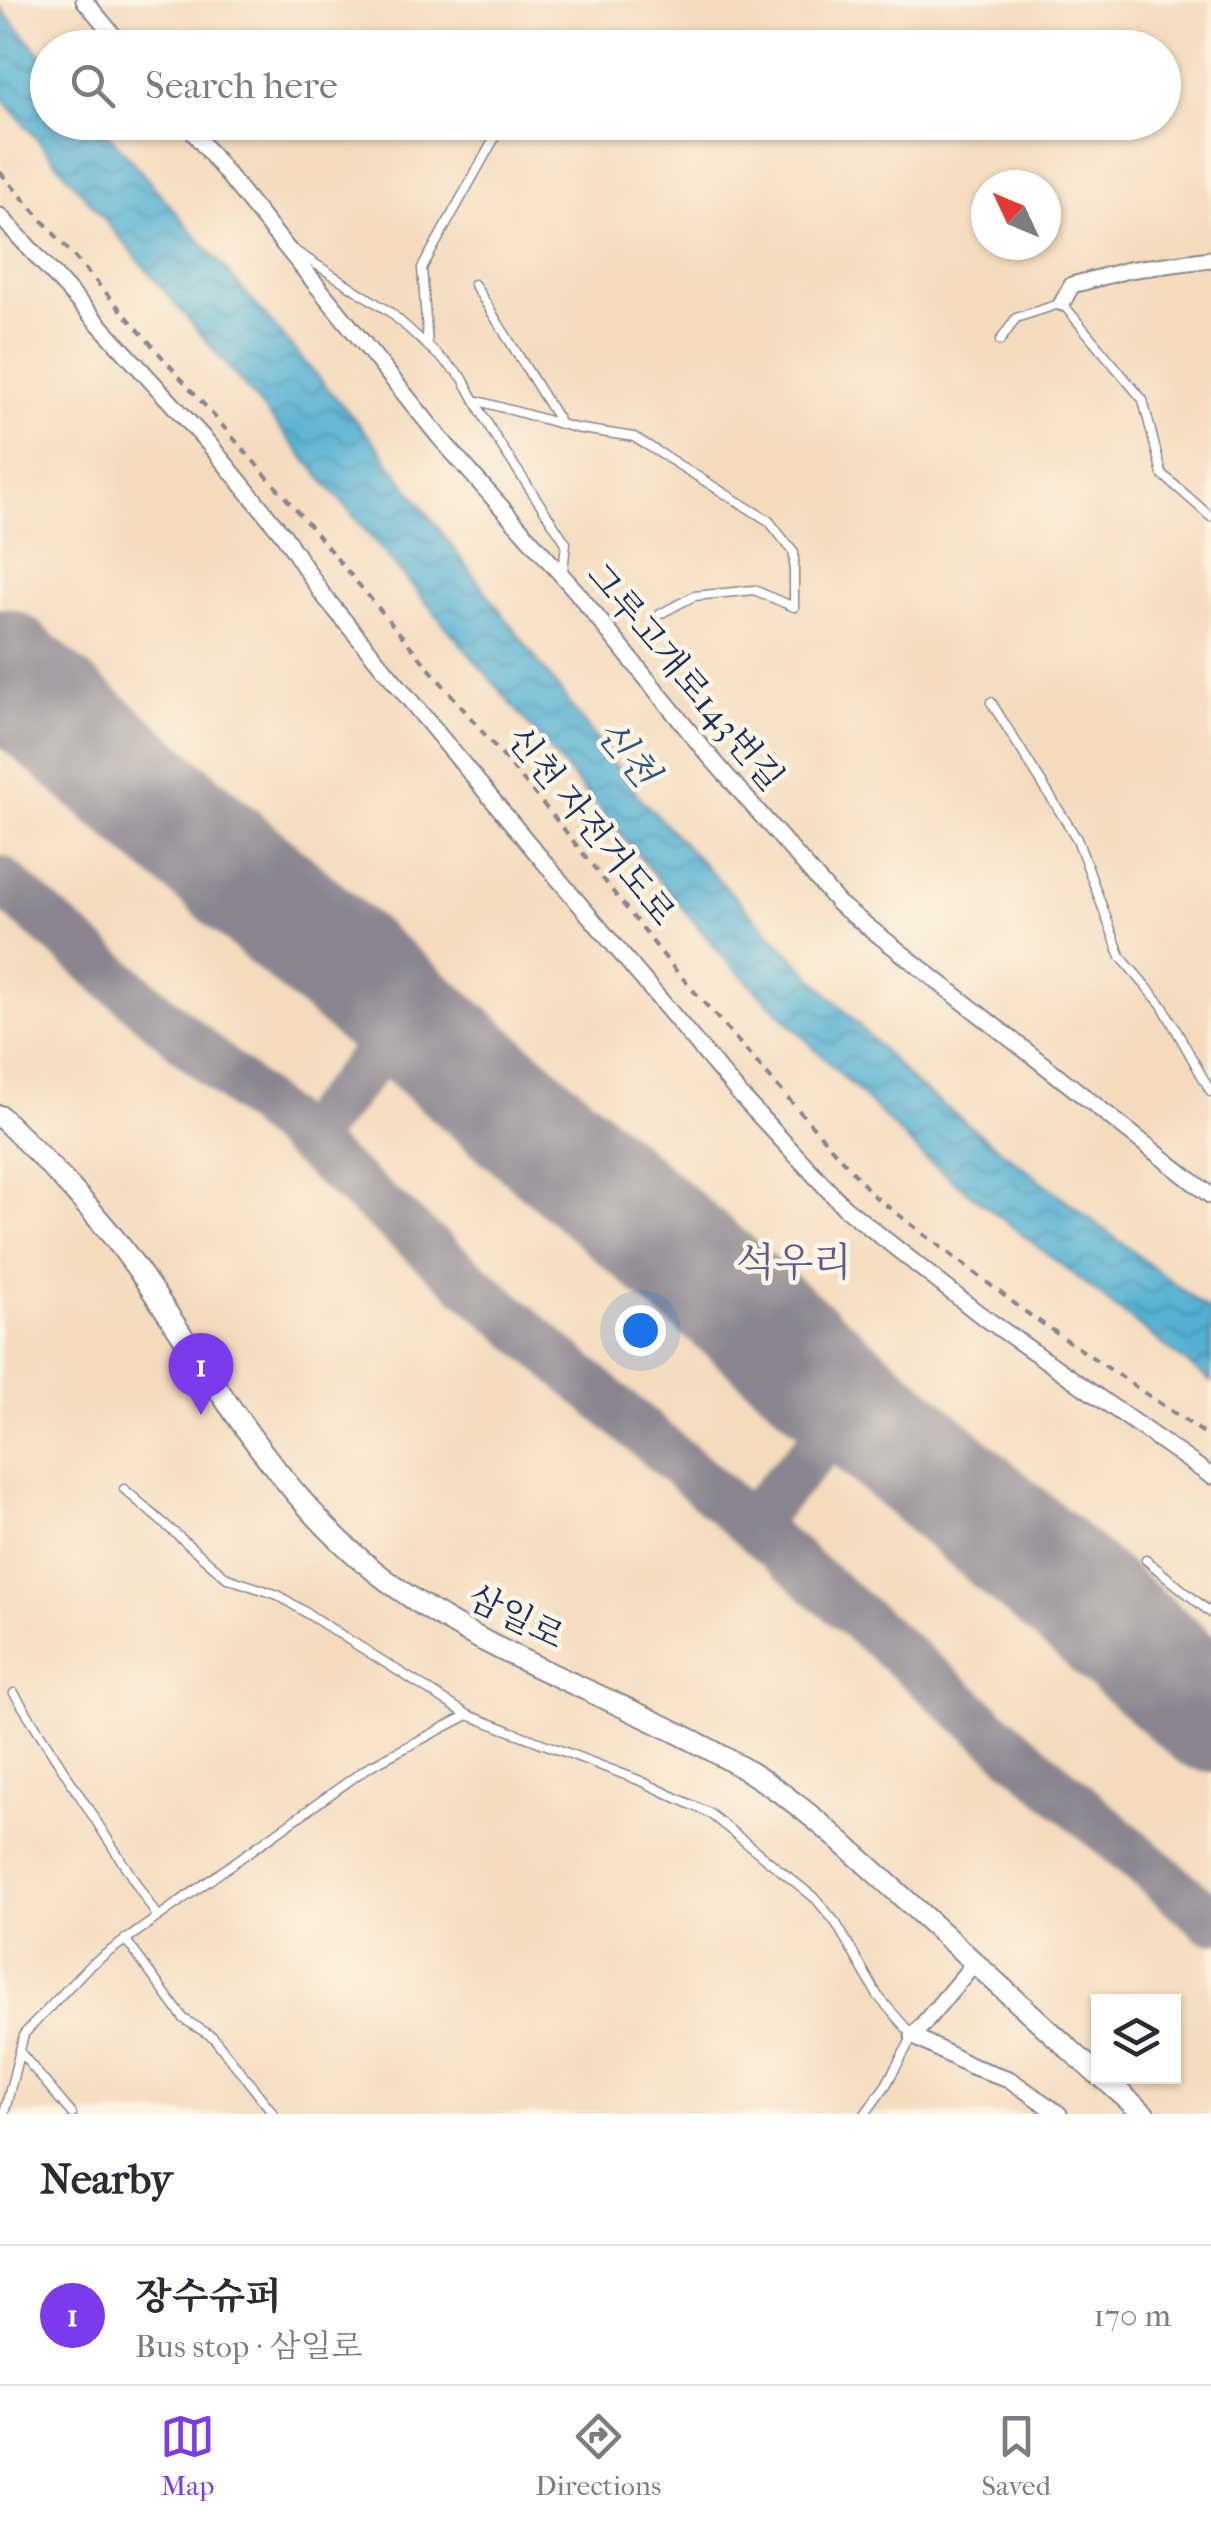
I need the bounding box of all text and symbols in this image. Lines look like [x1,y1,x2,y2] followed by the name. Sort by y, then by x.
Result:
[30,30,1181,140] search box
[65,58,120,113] icon: search
[145,63,338,108] text: Search here
[971,170,1061,260] north arrow
[578,555,792,799] street label: 그루고개로143번길
[586,710,669,797] water label: 신천
[498,718,684,934] street label: 신천 자전거도로
[736,1240,852,1286] district label: 석우리
[615,1305,666,1356] your location
[168,1332,234,1415] pin: 1
[461,1576,571,1658] street label: 삼일로
[1091,1994,1181,2084] map controls
[1091,1994,1181,2084] button: layers
[40,2155,172,2204] text: Nearby
[135,2274,282,2319] text: 장수슈퍼
[67,2297,78,2334] text: 1
[1093,2297,1171,2334] text: 170 m
[135,2328,362,2365] text: Bus stop · 삼일로
[160,2409,215,2502] tab: Map
[535,2409,661,2502] tab: Directions
[981,2409,1051,2502] tab: Saved

